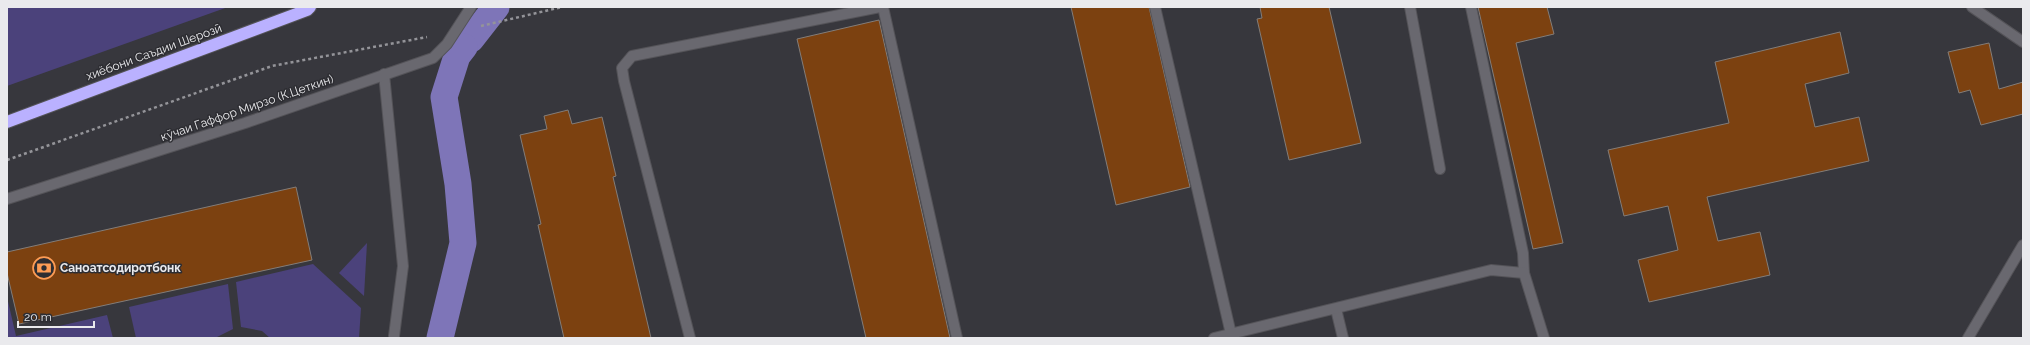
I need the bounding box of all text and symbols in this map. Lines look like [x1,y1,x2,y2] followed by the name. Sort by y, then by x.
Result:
[84,21,224,83] street label: хиёбони Саъдии Шерозӣ
[159,72,335,144] street label: кӯчаи Гаффор Мирзо (К.Цеткин)
[31,255,57,281] bank icon: Саноатсодиротбонк
[60,261,181,275] place label: Саноатсодиротбонк
[18,303,94,329] scale bar
[24,310,52,324] text: 20 m

